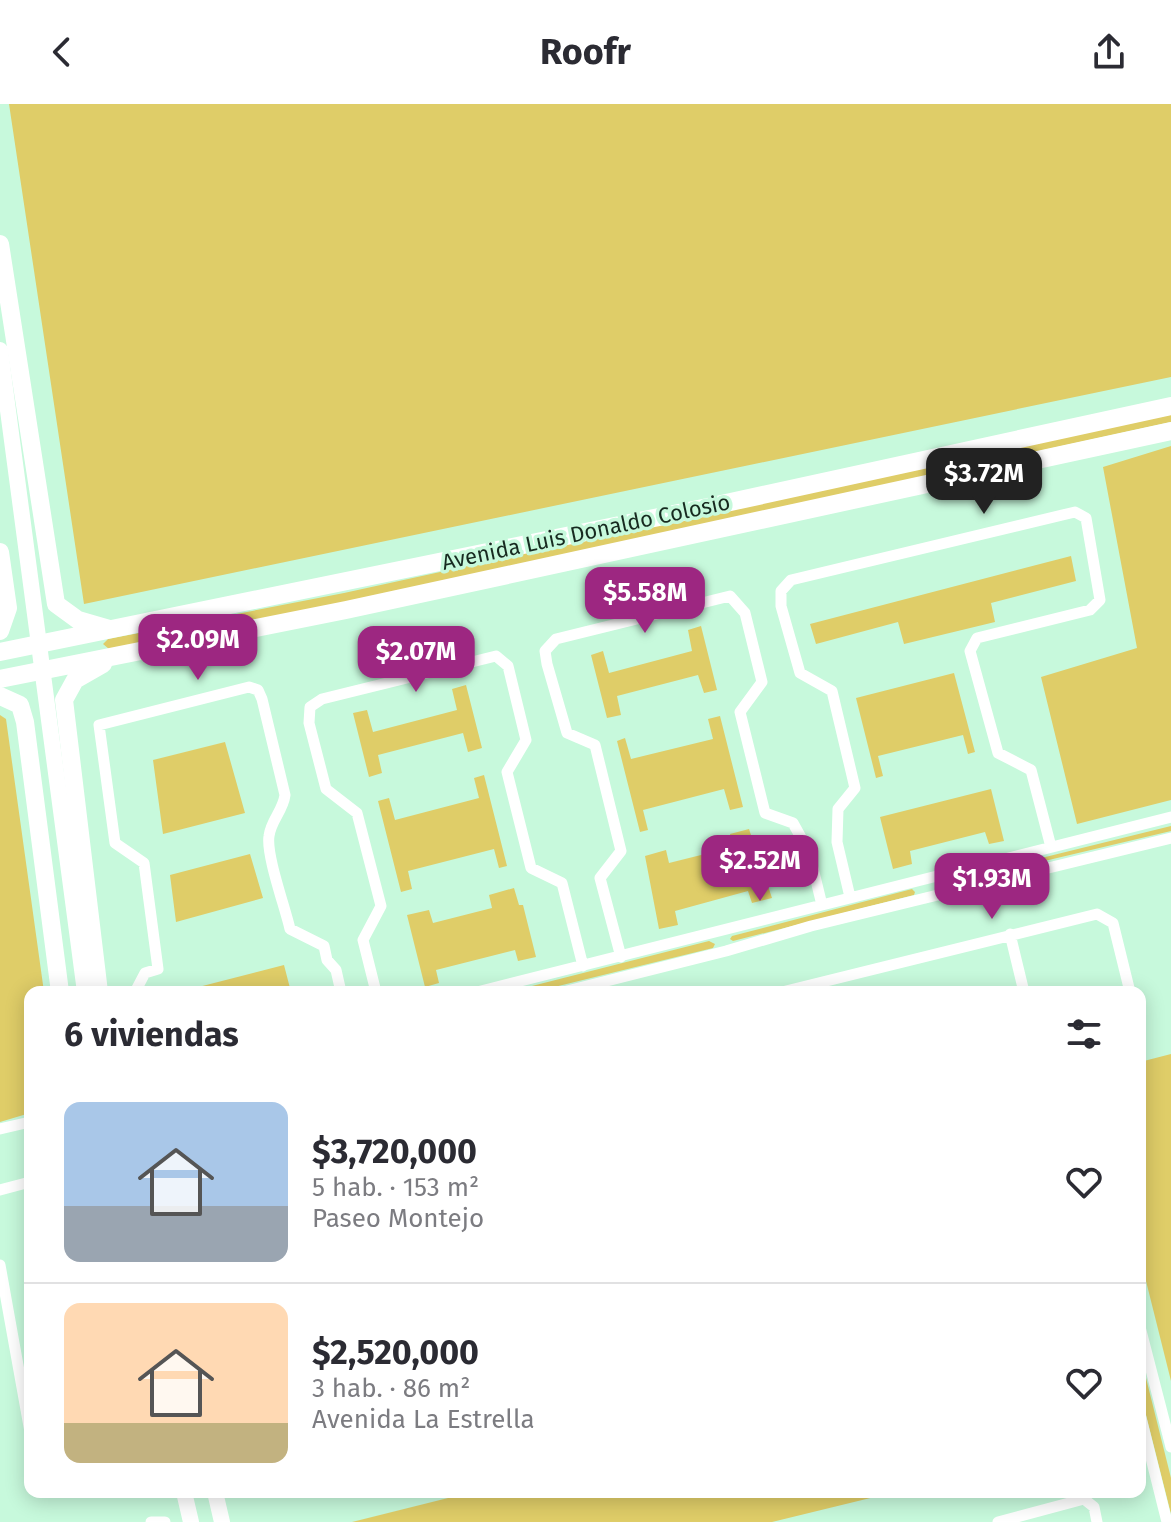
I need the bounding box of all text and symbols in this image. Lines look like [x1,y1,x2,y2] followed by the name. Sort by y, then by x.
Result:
[40,30,84,74] icon: back
[540,30,631,74] text: Roofr
[1087,30,1131,74] icon: share
[919,448,1049,516] pin: $3.72M
[944,458,1024,489] text: $3.72M
[439,488,733,576] street label: Avenida Luis Donaldo Colosio
[580,567,710,635] pin: $5.58M
[603,577,687,608] text: $5.58M
[133,614,263,682] pin: $2.09M
[156,624,240,655] text: $2.09M
[351,626,481,694] pin: $2.07M
[376,636,456,667] text: $2.07M
[695,835,825,903] pin: $2.52M
[719,845,801,876] text: $2.52M
[927,853,1057,921] pin: $1.93M
[952,863,1032,894] text: $1.93M
[1062,1012,1106,1056] icon: filters
[64,1014,239,1055] text: 6 viviendas
[312,1131,477,1172] text: $3,720,000
[128,1134,224,1230] icon: home
[1062,1160,1106,1204] icon: heart
[312,1172,479,1203] text: 5 hab. · 153 m²
[312,1203,484,1234] text: Paseo Montejo
[312,1332,479,1373] text: $2,520,000
[128,1335,224,1431] icon: home
[1062,1361,1106,1405] icon: heart
[312,1373,470,1404] text: 3 hab. · 86 m²
[312,1404,535,1435] text: Avenida La Estrella

